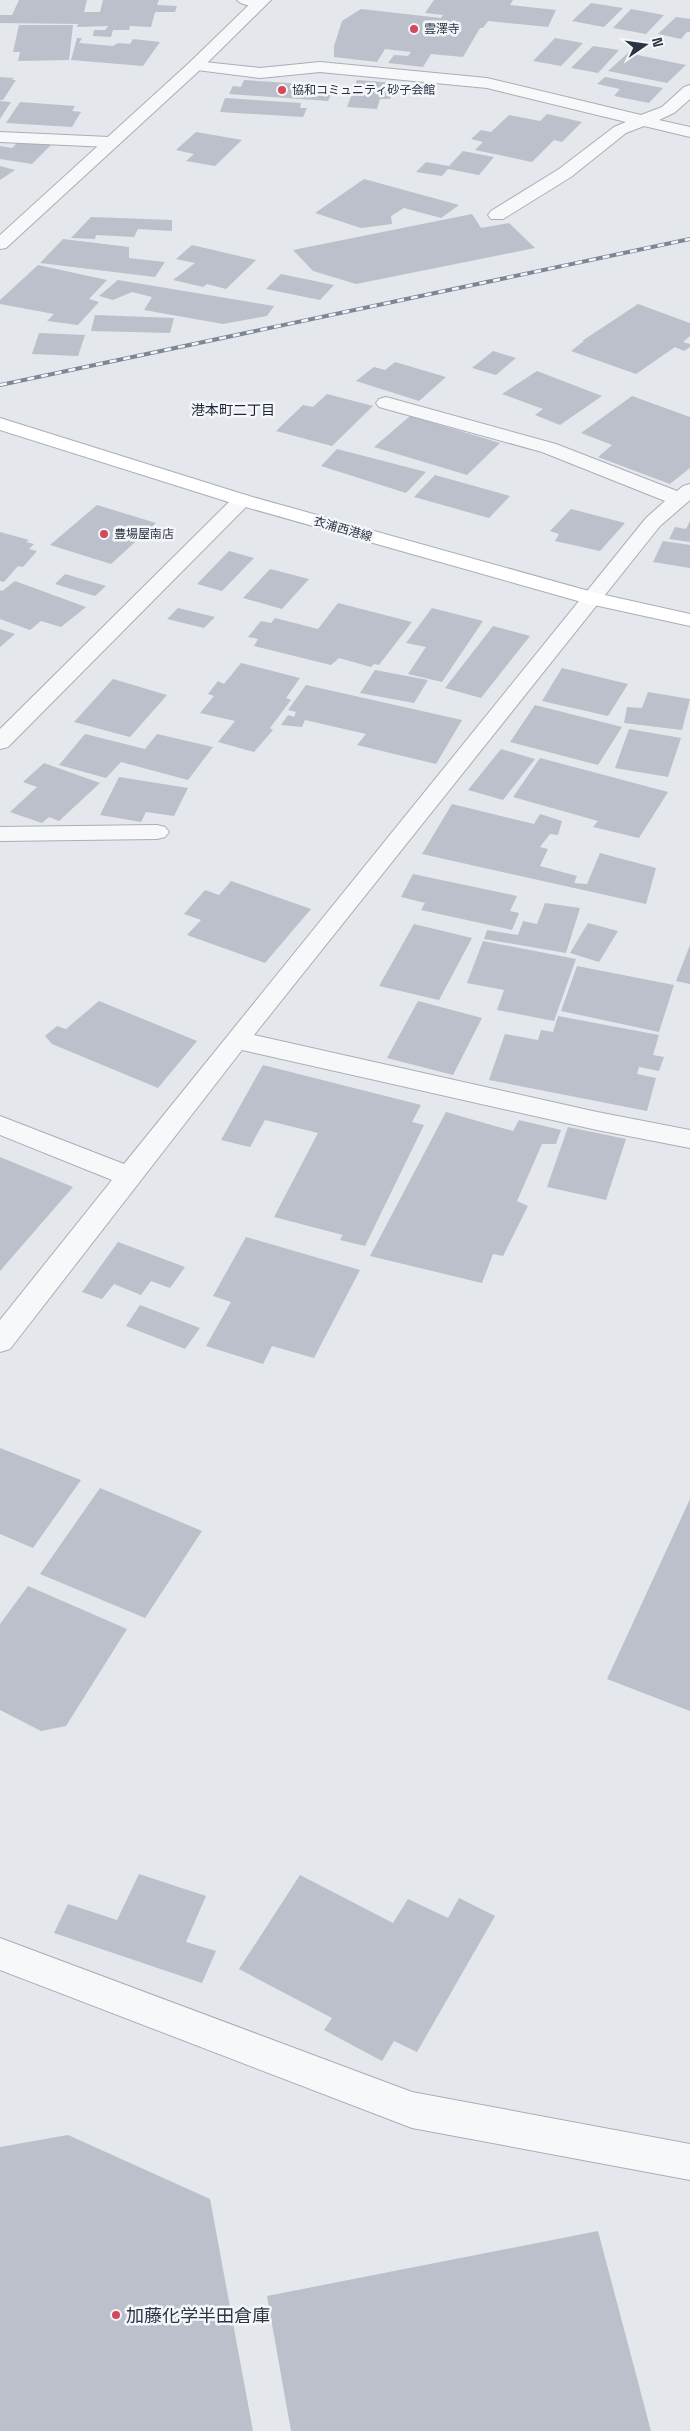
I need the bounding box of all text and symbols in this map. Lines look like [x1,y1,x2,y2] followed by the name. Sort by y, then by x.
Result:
[620,20,670,70] north arrow
[424,21,460,37] place label: 雲澤寺
[408,23,420,35] marker: 雲澤寺
[648,35,667,49] text: N
[292,82,435,98] place label: 協和コミュニティ砂子会館
[276,84,288,96] marker: 協和コミュニティ砂子会館
[191,401,275,419] district label: 港本町二丁目
[312,513,374,545] street label: 衣浦西港線
[114,526,174,542] place label: 豊場屋南店
[98,528,110,540] marker: 豊場屋南店
[126,2304,270,2327] place label: 加藤化学半田倉庫
[110,2309,122,2321] marker: 加藤化学半田倉庫

